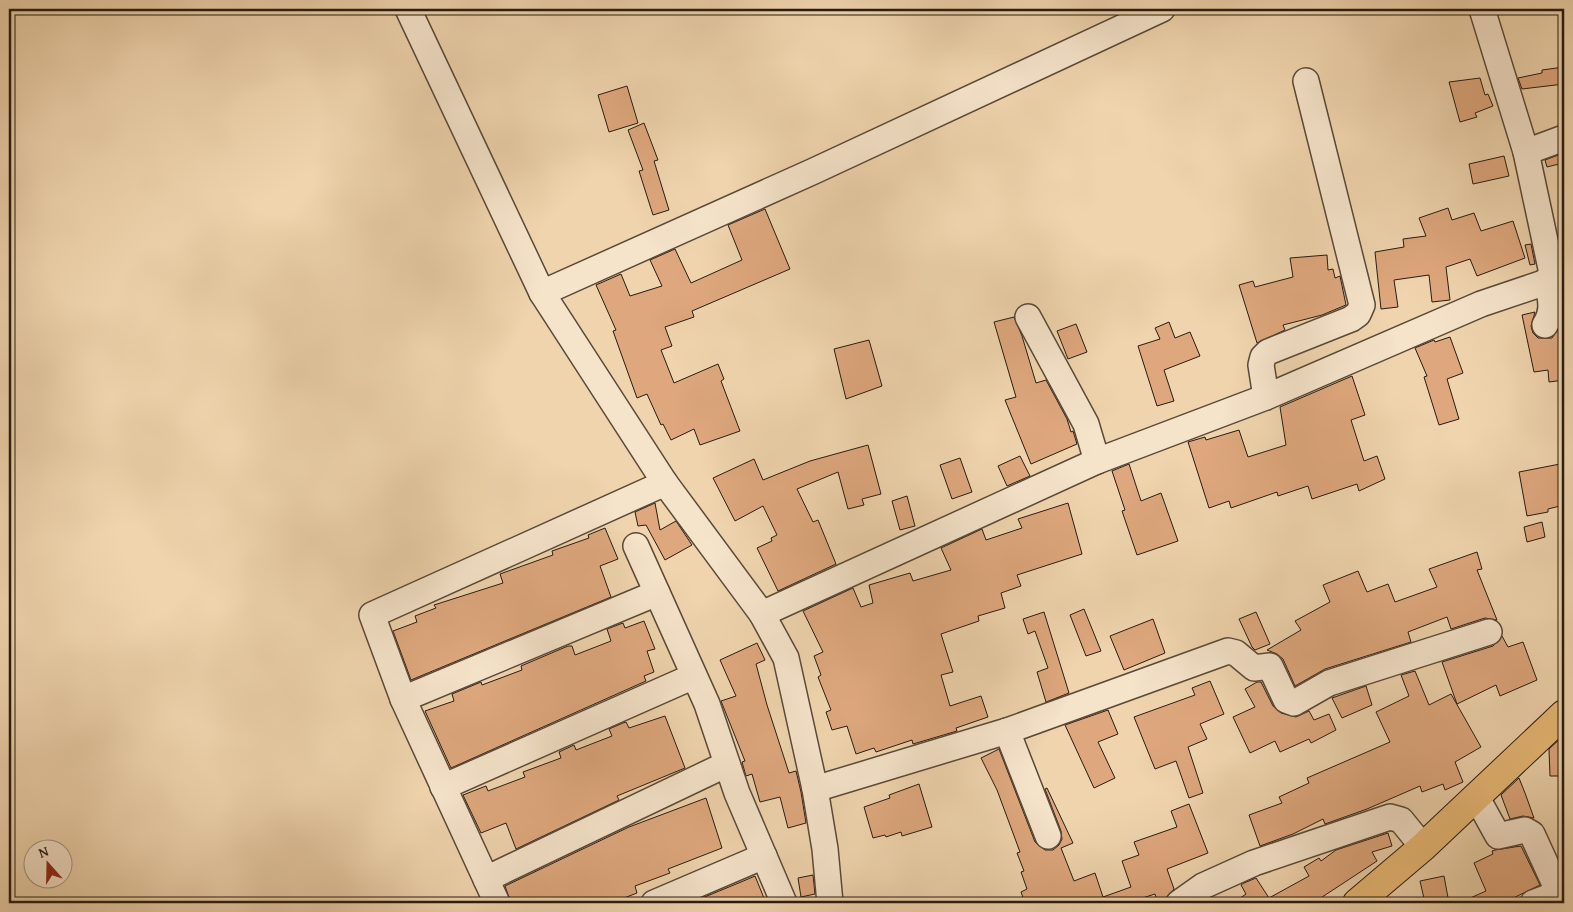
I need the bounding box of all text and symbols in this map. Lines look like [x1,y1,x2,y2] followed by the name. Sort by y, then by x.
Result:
[22,840,72,890] north arrow
[36,841,52,863] text: N

